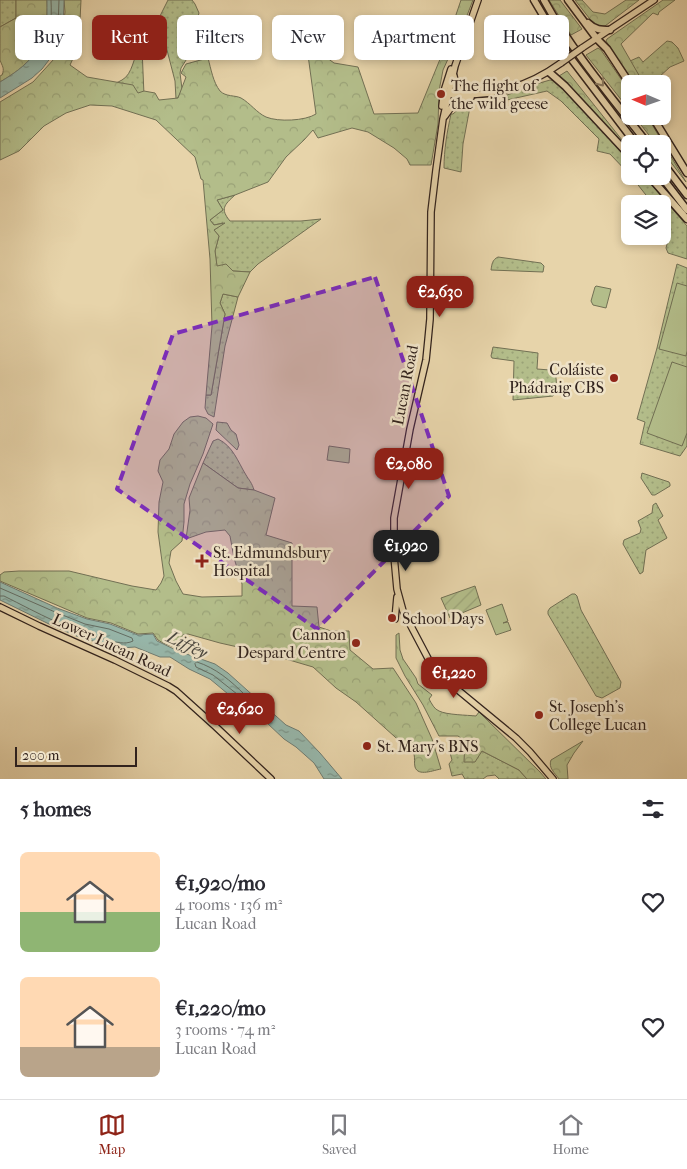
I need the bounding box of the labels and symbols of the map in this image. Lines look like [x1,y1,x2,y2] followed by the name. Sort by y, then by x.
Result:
[621,75,671,125] north arrow
[451,76,548,113] place label: The flight of the wild geese
[596,77,604,86] one-way arrow
[435,88,447,100] marker: The flight of the wild geese
[399,276,481,318] pin: €2,630
[388,343,422,427] street label: Lucan Road
[509,360,604,397] place label: Coláiste Phádraig CBS
[608,372,620,384] marker: Coláiste Phádraig CBS
[368,448,450,490] pin: €2,080
[365,530,447,572] pin: €1,920
[213,543,331,580] place label: St. Edmundsbury Hospital
[195,554,209,568] marker: St. Edmundsbury Hospital
[50,609,175,681] street label: Lower Lucan Road
[402,609,484,628] place label: School Days
[386,612,398,624] marker: School Days
[162,625,211,664] water label: Liffey
[237,625,347,662] place label: Cannon Despard Centre
[350,637,362,649] marker: Cannon Despard Centre
[413,656,495,699] pin: €1,220
[199,692,281,735] pin: €2,620
[549,697,647,734] place label: St. Joseph's College Lucan
[533,709,545,721] marker: St. Joseph's College Lucan
[377,737,479,756] place label: St. Mary's BNS
[361,740,373,752] marker: St. Mary's BNS
[15,744,138,767] scale bar

